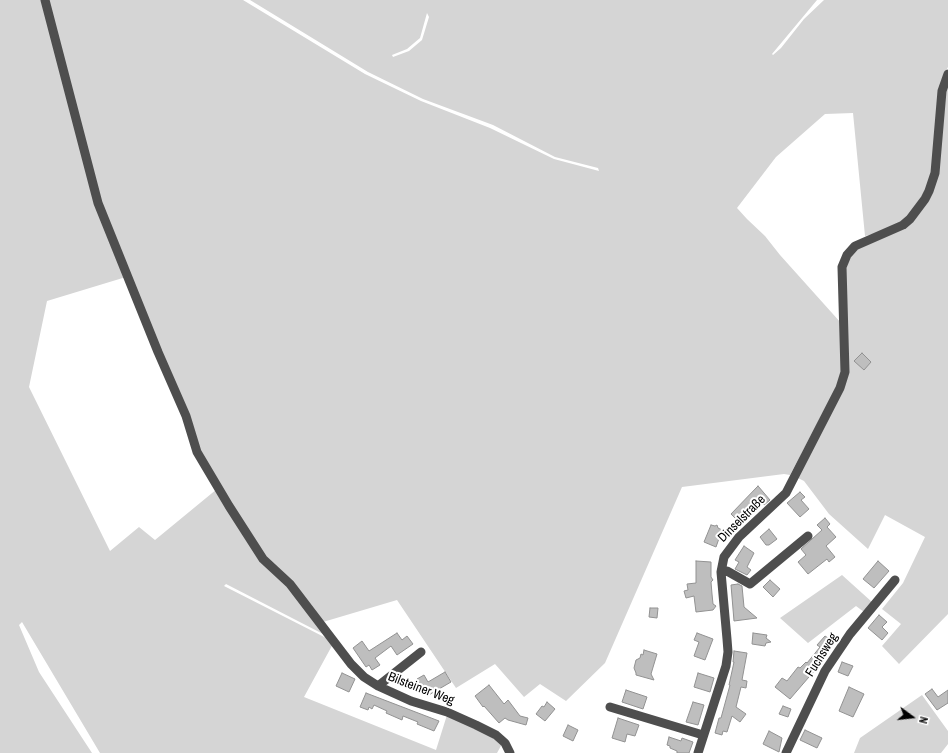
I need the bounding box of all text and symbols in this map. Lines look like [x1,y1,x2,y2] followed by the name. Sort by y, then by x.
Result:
[715,492,769,546] street label: Dinselstraße
[803,630,841,680] street label: Fuchsweg
[386,669,456,709] street label: Bilsteiner Weg
[892,697,932,737] north arrow
[916,715,931,725] text: N

